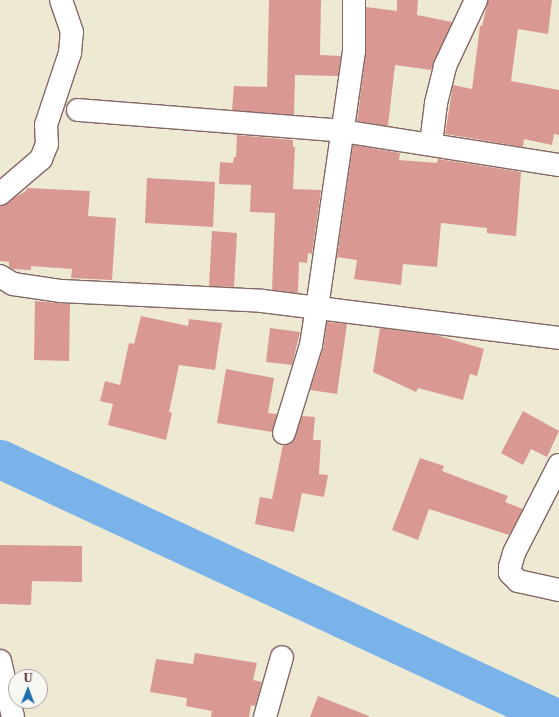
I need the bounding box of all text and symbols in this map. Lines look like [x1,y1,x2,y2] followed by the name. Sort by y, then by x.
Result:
[8,669,48,709] north arrow
[24,671,33,685] text: U

